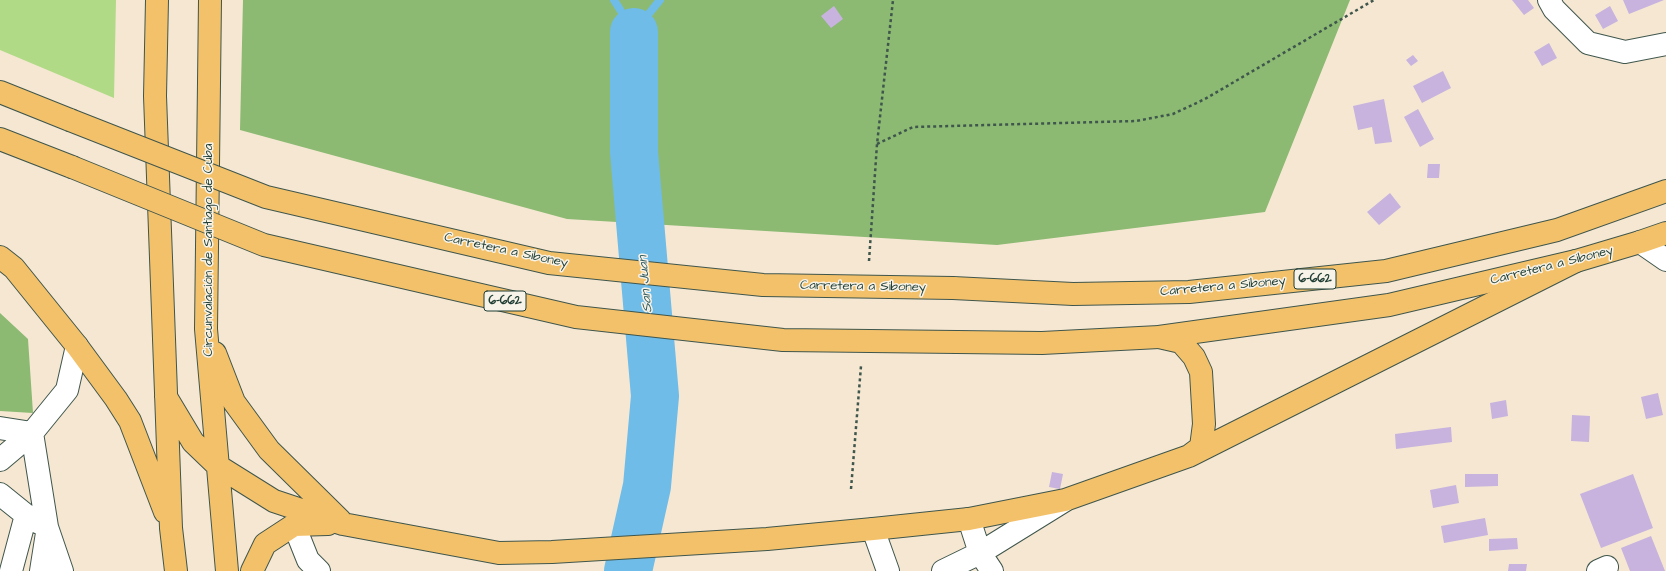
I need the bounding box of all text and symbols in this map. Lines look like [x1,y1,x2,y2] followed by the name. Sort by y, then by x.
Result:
[201,144,217,356] street label: Circunvalación de Santiago de Cuba
[443,230,569,272] street label: Carretera a Siboney
[1489,243,1615,289] street label: Carretera a Siboney
[635,255,657,313] water label: San Juan
[1294,269,1336,289] road number: 6-662
[1160,274,1286,300] street label: Carretera a Siboney
[800,278,926,296] street label: Carretera a Siboney
[484,291,526,311] road number: 6-662

